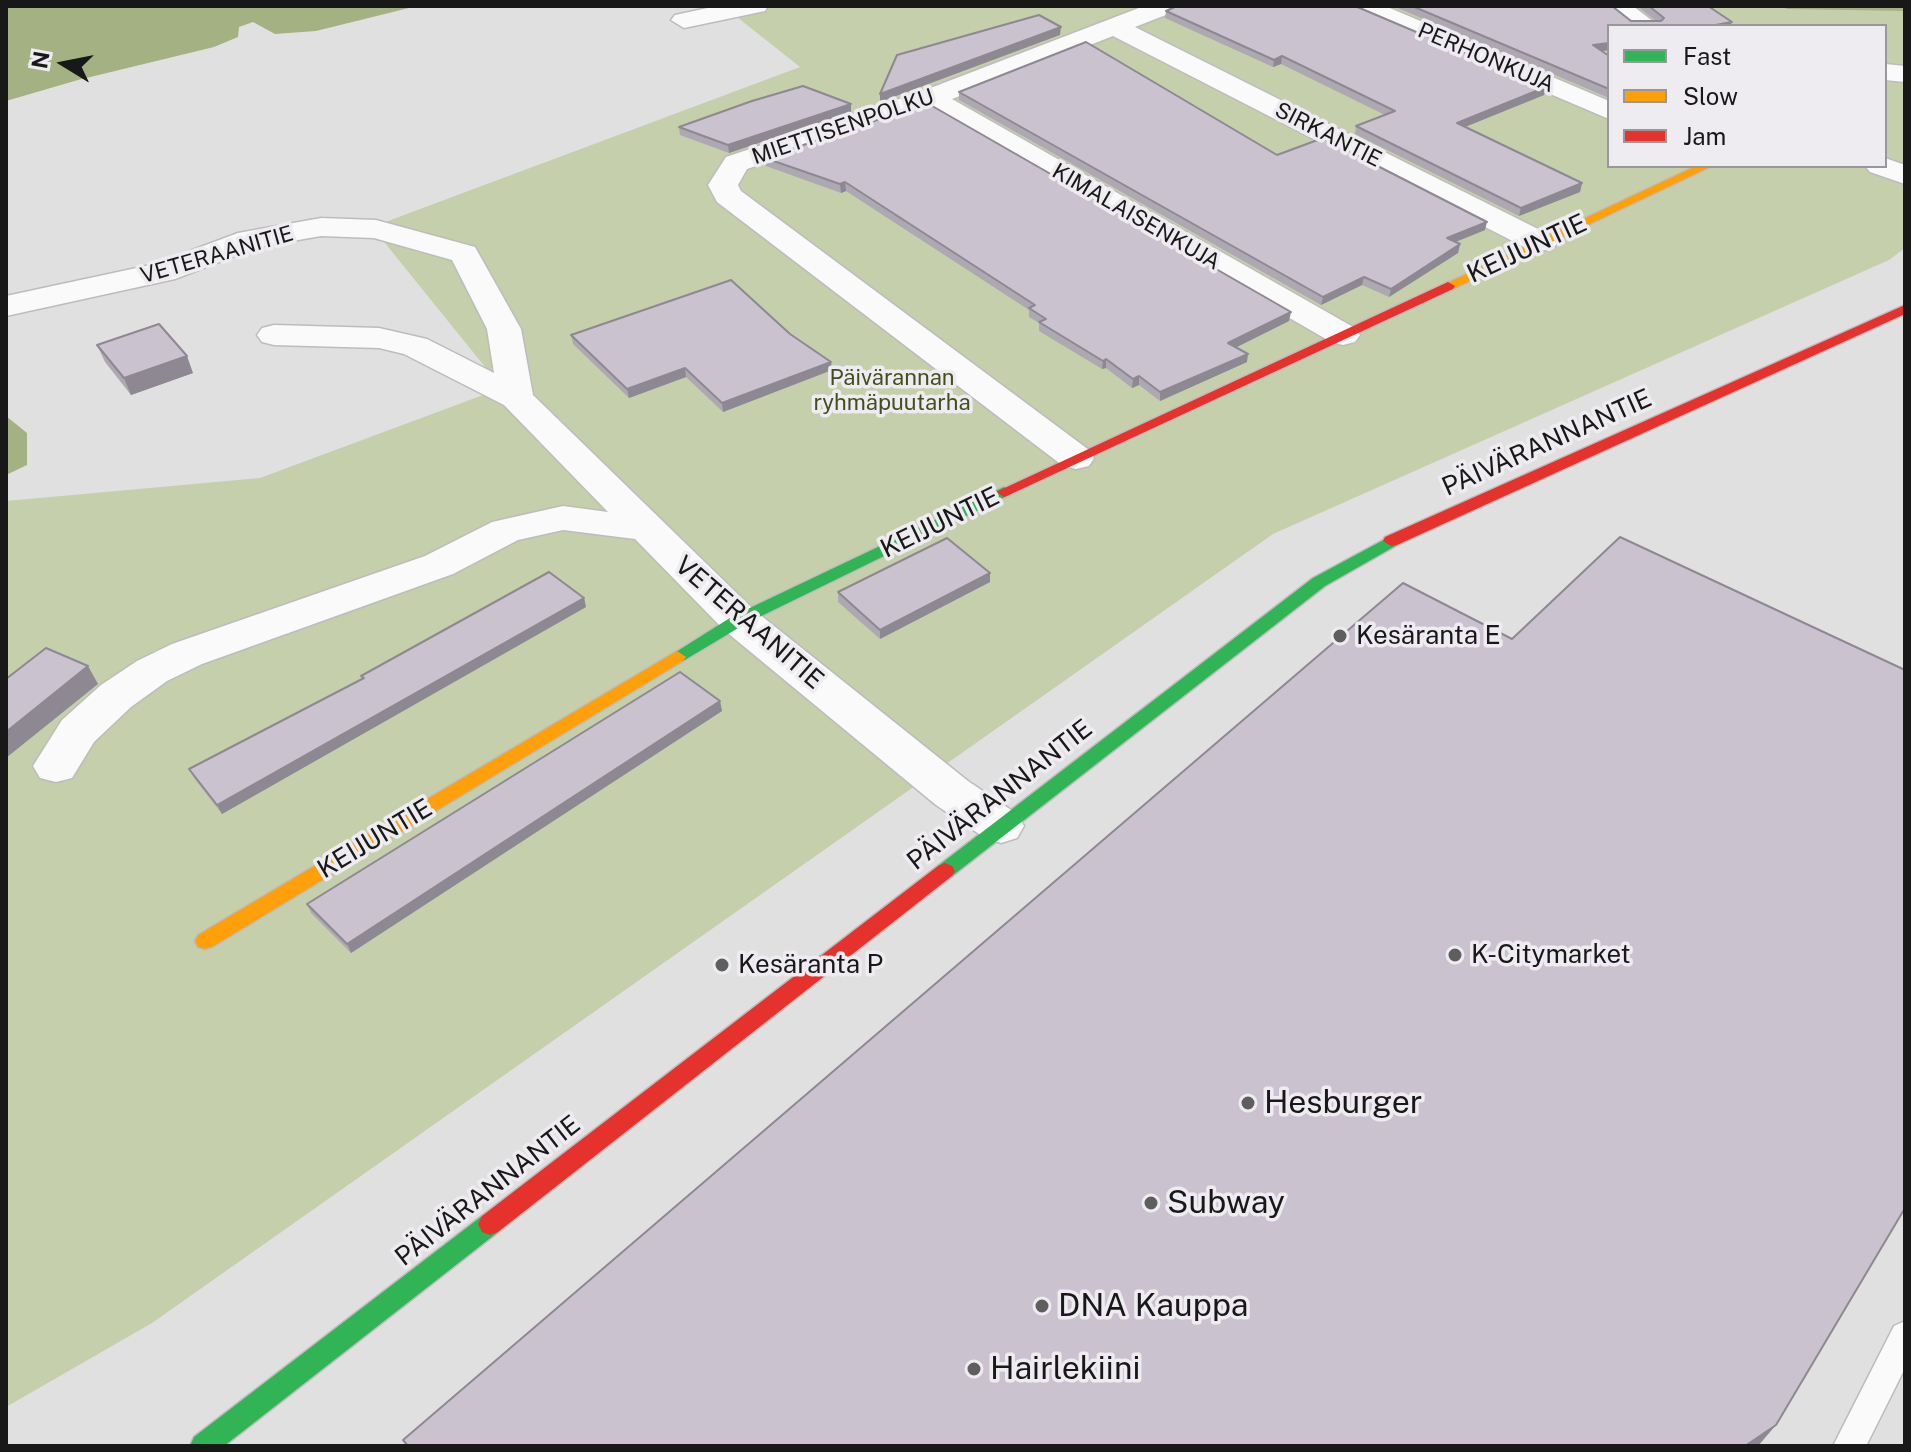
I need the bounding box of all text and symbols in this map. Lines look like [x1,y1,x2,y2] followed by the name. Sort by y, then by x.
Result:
[1414,17,1558,99] street label: PERHONKUJA
[24,24,104,104] north arrow
[1607,24,1887,168] legend
[1683,42,1731,70] text: Fast
[26,49,55,71] text: N
[1683,82,1738,110] text: Slow
[749,83,937,171] street label: MIETTISENPOLKU
[1270,97,1386,173] street label: SIRKANTIE
[1683,122,1726,150] text: Jam
[1047,158,1225,276] street label: KIMALAISENKUJA
[1462,208,1592,290] street label: KEIJUNTIE
[138,221,296,289] street label: VETERAANITIE
[813,365,971,416] park label: Päivärannan ryhmäpuutarha
[1437,383,1657,503] street label: PÄIVÄRANNANTIE
[876,481,1004,565] street label: KEIJUNTIE
[668,550,830,696] street label: VETERAANITIE
[1356,620,1501,652] place label: Kesäranta E
[1331,627,1349,645] marker: Kesäranta E
[901,713,1099,877] street label: PÄIVÄRANNANTIE
[312,793,438,885] street label: KEIJUNTIE
[1471,939,1631,971] place label: K-Citymarket
[1446,946,1464,964] marker: K-Citymarket
[738,949,883,981] place label: Kesäranta P
[713,956,731,974] marker: Kesäranta P
[1264,1084,1422,1122] place label: Hesburger
[1239,1094,1257,1112] marker: Hesburger
[389,1109,587,1273] street label: PÄIVÄRANNANTIE
[1167,1184,1285,1222] place label: Subway
[1142,1194,1160,1212] marker: Subway
[1058,1287,1248,1325] place label: DNA Kauppa
[1033,1297,1051,1315] marker: DNA Kauppa
[990,1350,1140,1388] place label: Hairlekiini
[965,1360,983,1378] marker: Hairlekiini

